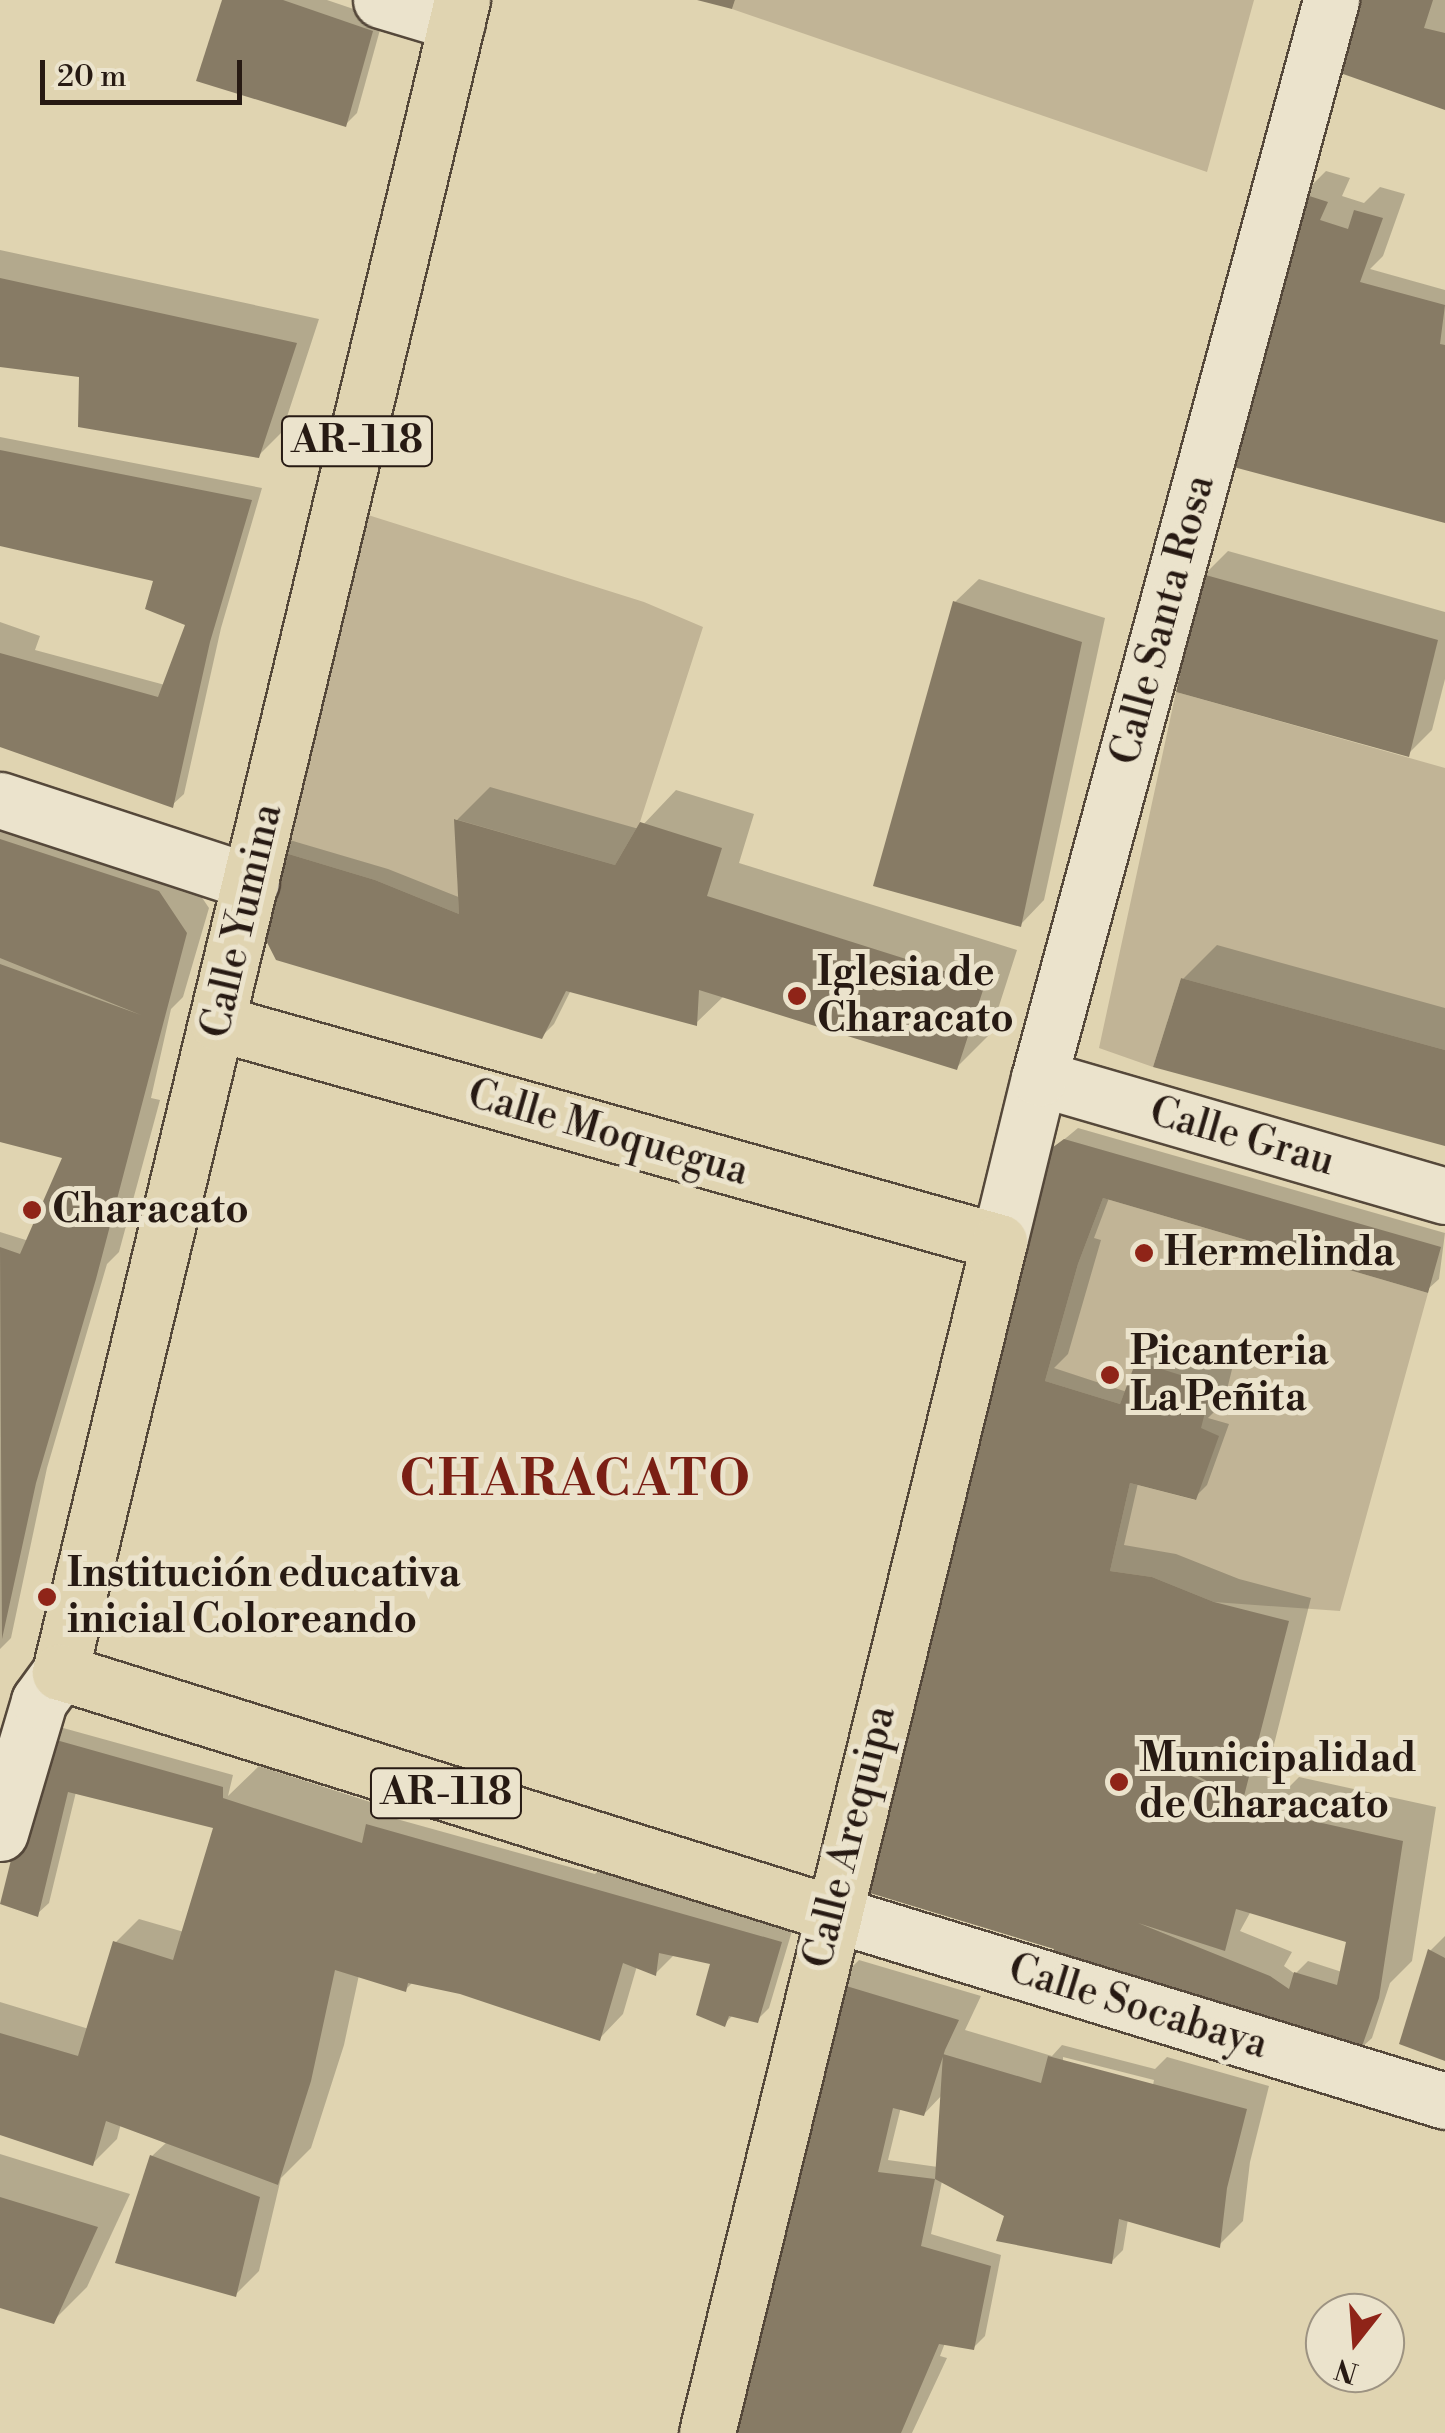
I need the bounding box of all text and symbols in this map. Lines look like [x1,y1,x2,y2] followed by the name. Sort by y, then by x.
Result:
[45,40,248,102] scale bar
[57,58,126,96] text: 20 m
[280,408,434,474] road number: AR-118
[1101,470,1225,770] street label: Calle Santa Rosa
[192,799,292,1043] street label: Calle Yumina
[817,949,1014,1043] place label: Iglesia de Characato
[786,985,808,1007] marker: Iglesia de Characato
[462,1070,754,1196] street label: Calle Moquegua
[1144,1088,1340,1186] street label: Calle Grau
[52,1186,249,1234] place label: Characato
[21,1199,43,1221] marker: Characato
[1164,1229,1395,1277] place label: Hermelinda
[1133,1242,1155,1264] marker: Hermelinda
[1130,1328,1329,1422] place label: Picanteria La Peñita
[1099,1364,1121,1386] marker: Picanteria La Peñita
[400,1451,752,1511] district label: CHARACATO
[67,1550,460,1644] place label: Institución educativa inicial Coloreando
[36,1586,58,1608] marker: Institución educativa inicial Coloreando
[794,1701,906,1973] street label: Calle Arequipa
[1139,1735,1417,1829] place label: Municipalidad de Characato
[368,1760,524,1826] road number: AR-118
[1108,1771,1130,1793] marker: Municipalidad de Characato
[1003,1945,1273,2069] street label: Calle Socabaya
[1305,2293,1405,2393] north arrow
[1331,2350,1362,2390] text: N

